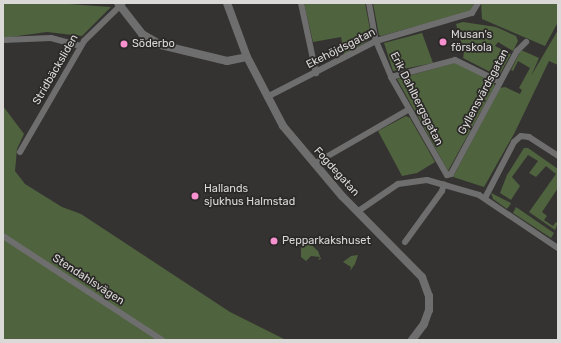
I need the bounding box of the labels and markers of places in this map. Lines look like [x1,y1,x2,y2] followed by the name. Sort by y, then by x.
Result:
[451,29,492,55] place label: Musan's förskola
[132,37,175,51] place label: Söderbo
[438,37,448,47] marker: Musan's förskola
[119,39,129,49] marker: Söderbo
[204,183,295,209] place label: Hallands sjukhus Halmstad
[189,190,201,202] marker: Hallands sjukhus Halmstad
[282,234,371,248] place label: Pepparkakshuset
[269,236,279,246] marker: Pepparkakshuset

